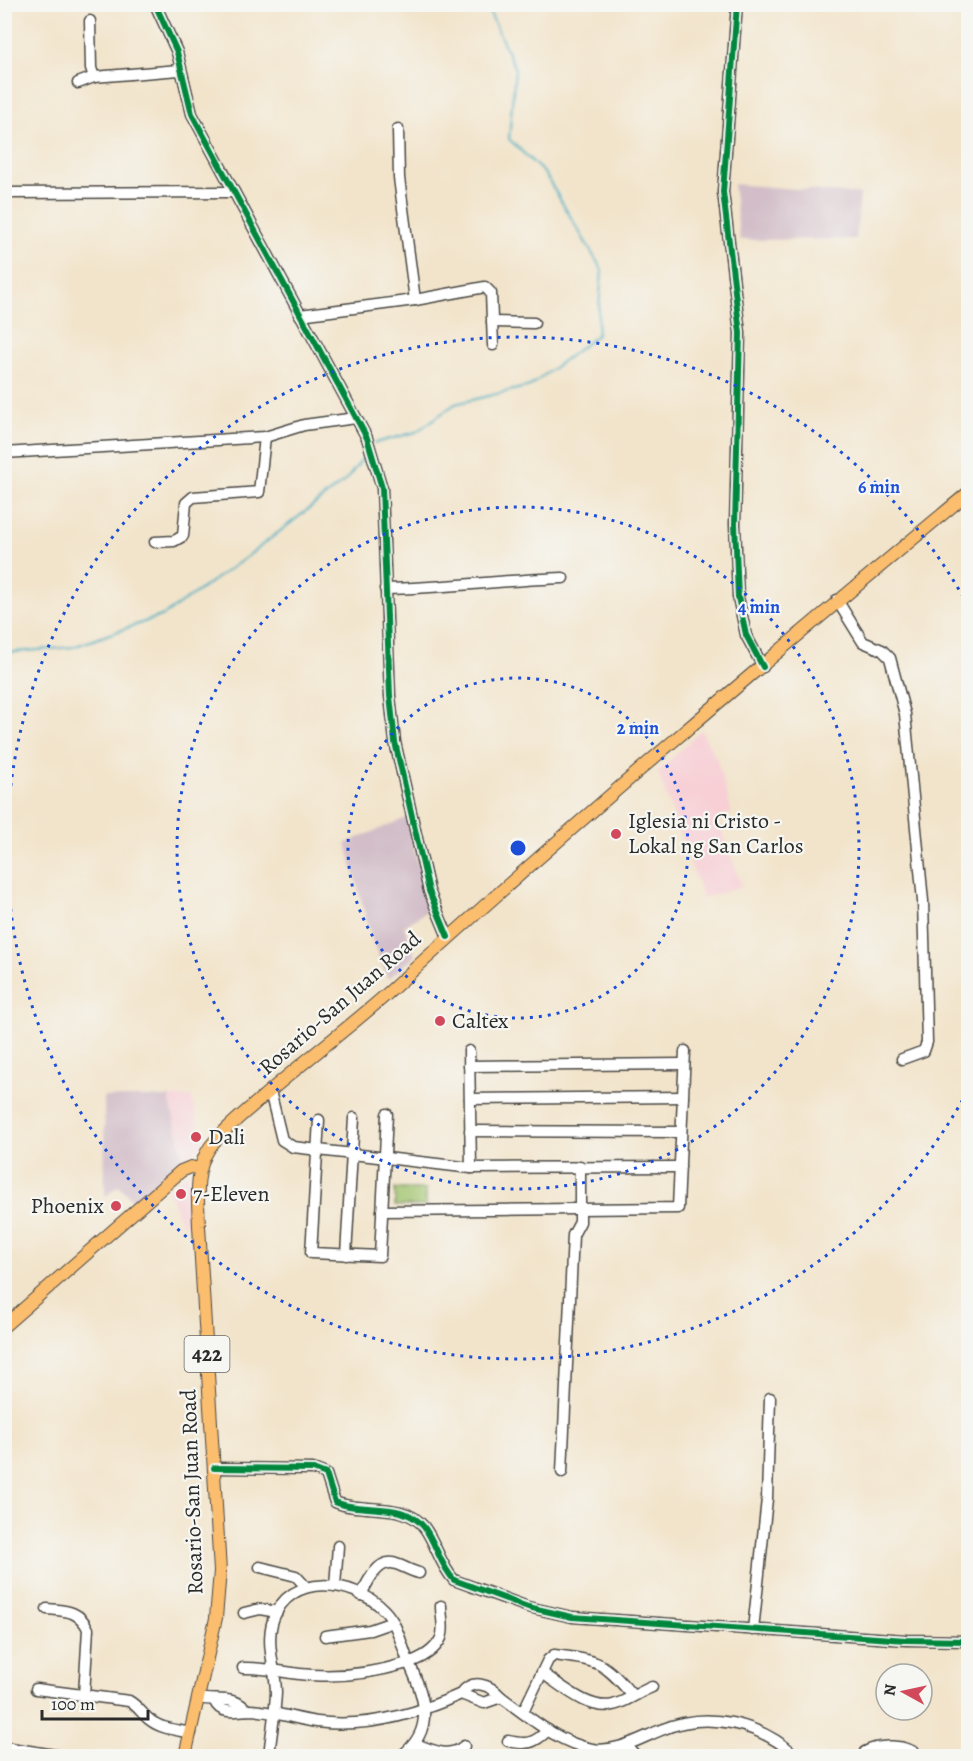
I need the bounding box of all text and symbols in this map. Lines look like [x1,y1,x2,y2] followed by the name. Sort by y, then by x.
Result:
[858,475,900,499] text: 6 min
[738,595,780,619] text: 4 min
[617,716,659,740] text: 2 min
[628,806,804,861] place label: Iglesia ni Cristo - Lokal ng San Carlos
[609,827,623,841] marker: Iglesia ni Cristo - Lokal ng San Carlos
[508,838,528,858] centre of rings
[253,924,428,1082] street label: Rosario-San Juan Road
[452,1006,509,1036] place label: Caltex
[433,1014,447,1028] marker: Caltex
[208,1122,245,1152] place label: Dali
[189,1130,203,1144] marker: Dali
[193,1179,270,1209] place label: 7-Eleven
[174,1187,188,1201] marker: 7-Eleven
[31,1191,105,1221] place label: Phoenix
[109,1199,123,1213] marker: Phoenix
[184,1336,230,1372] road number: 422
[173,1389,211,1595] street label: Rosario-San Juan Road
[874,1662,934,1722] north arrow
[878,1682,902,1697] text: N
[42,1683,148,1721] scale bar
[51,1692,95,1716] text: 100 m

